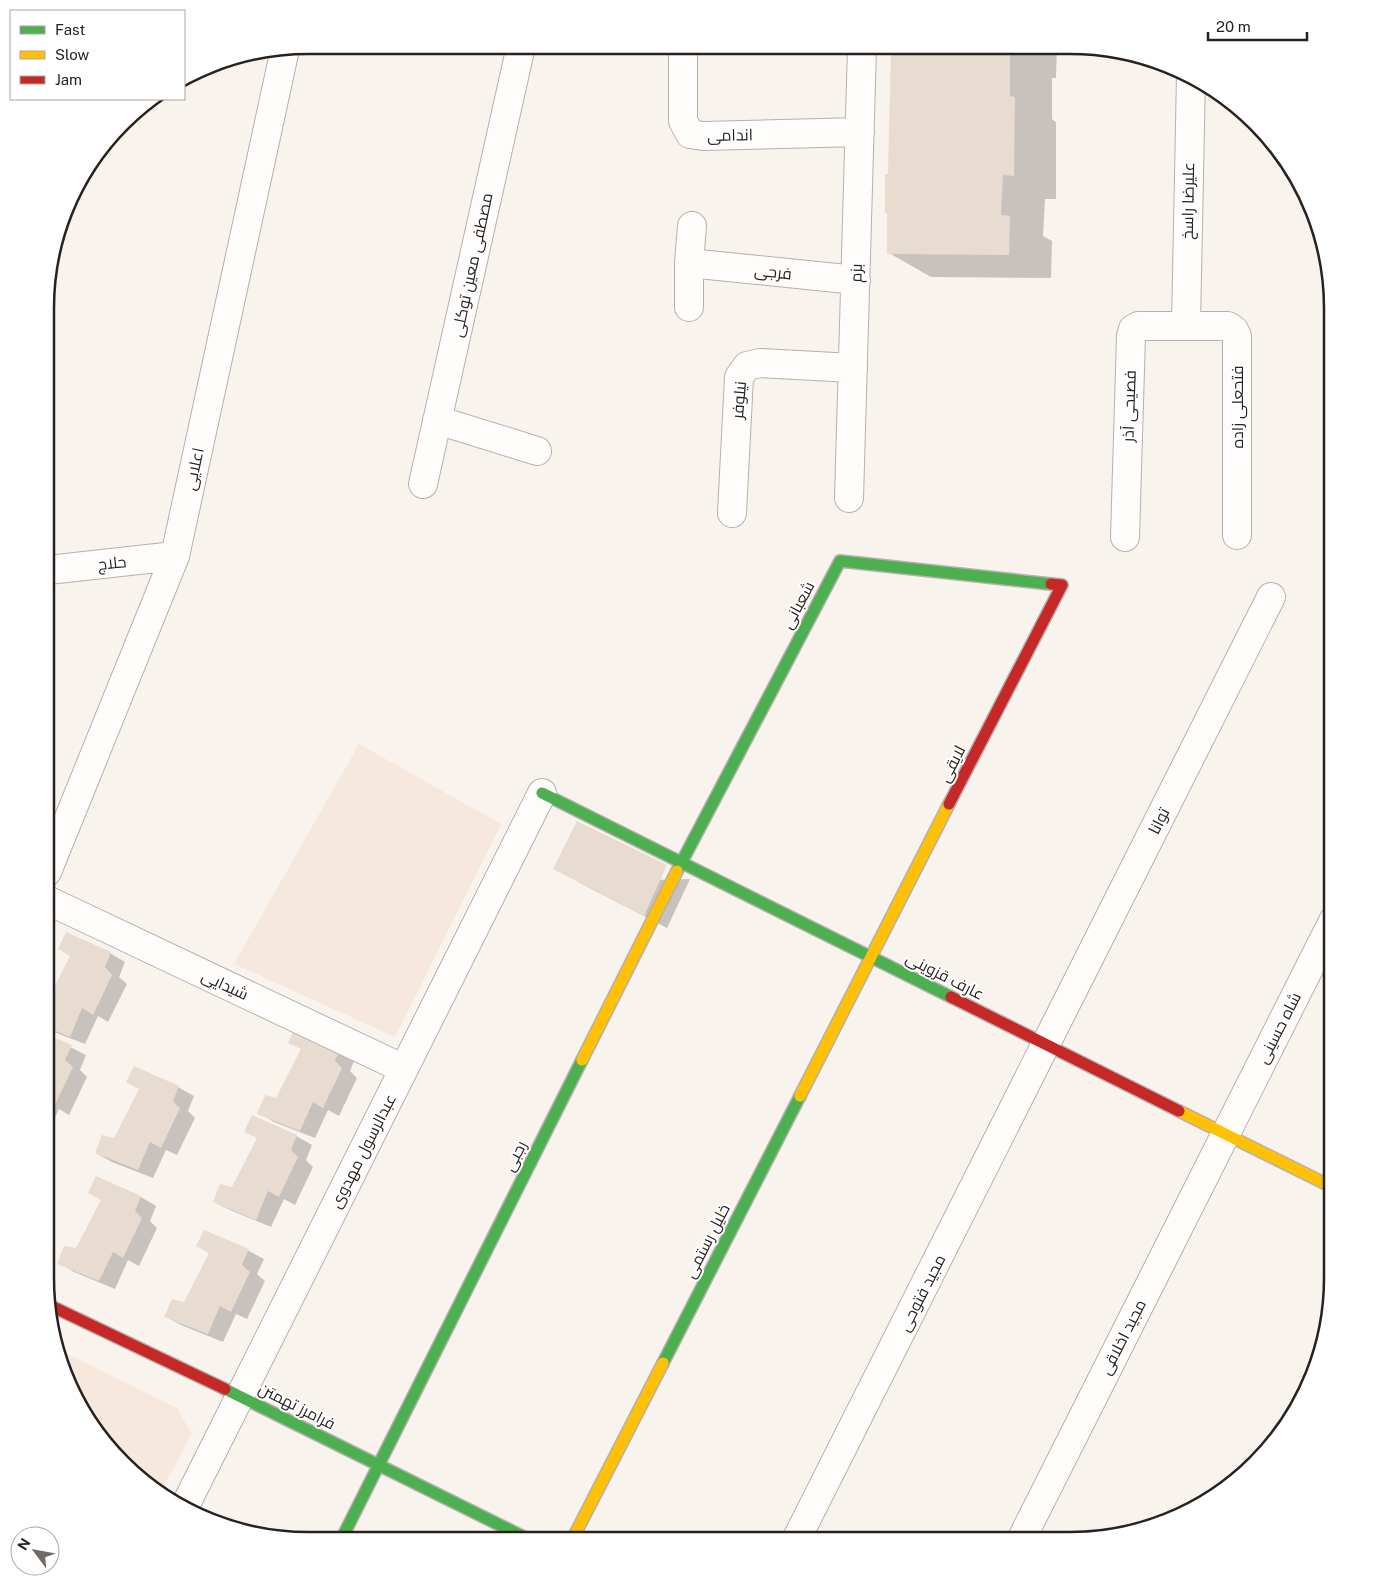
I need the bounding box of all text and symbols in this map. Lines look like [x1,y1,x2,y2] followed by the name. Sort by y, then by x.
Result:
[10,10,185,100] legend
[1208,10,1307,42] scale bar
[1216,18,1251,35] text: 20 m
[55,21,85,38] text: Fast
[55,46,90,63] text: Slow
[55,71,82,88] text: Jam
[707,125,753,146] street label: اندامی
[1178,162,1200,240] street label: علیرضا راسخ
[447,191,498,339] street label: مصطفی معین توکلی
[753,261,793,284] street label: فرجی
[846,263,868,283] street label: بزم
[1228,366,1248,448] street label: فتحعلی زاده
[1118,370,1141,443] street label: فصیحی آذر
[728,380,750,421] street label: نیلوفر
[180,446,209,492] street label: اعلایی
[97,552,128,576] street label: حلاج
[778,578,819,633] street label: شعبانی
[935,742,970,786] street label: لایقی
[1144,804,1174,837] street label: توانا
[902,948,987,1005] street label: عارف قزوینی
[198,966,251,1005] street label: شیدایی
[1253,989,1306,1067] street label: شاه حسینی
[326,1091,401,1212] street label: عبدالرسول مهدوی
[499,1137,532,1175] street label: رجبی
[680,1201,735,1282] street label: خلیل رستمی
[895,1251,950,1335] street label: مجید فتوحی
[1096,1296,1151,1378] street label: مجید اخلاقی
[255,1379,339,1434] street label: فرامرز تهمتن
[10,1526,60,1576] north arrow
[14,1535,34,1553] text: N

